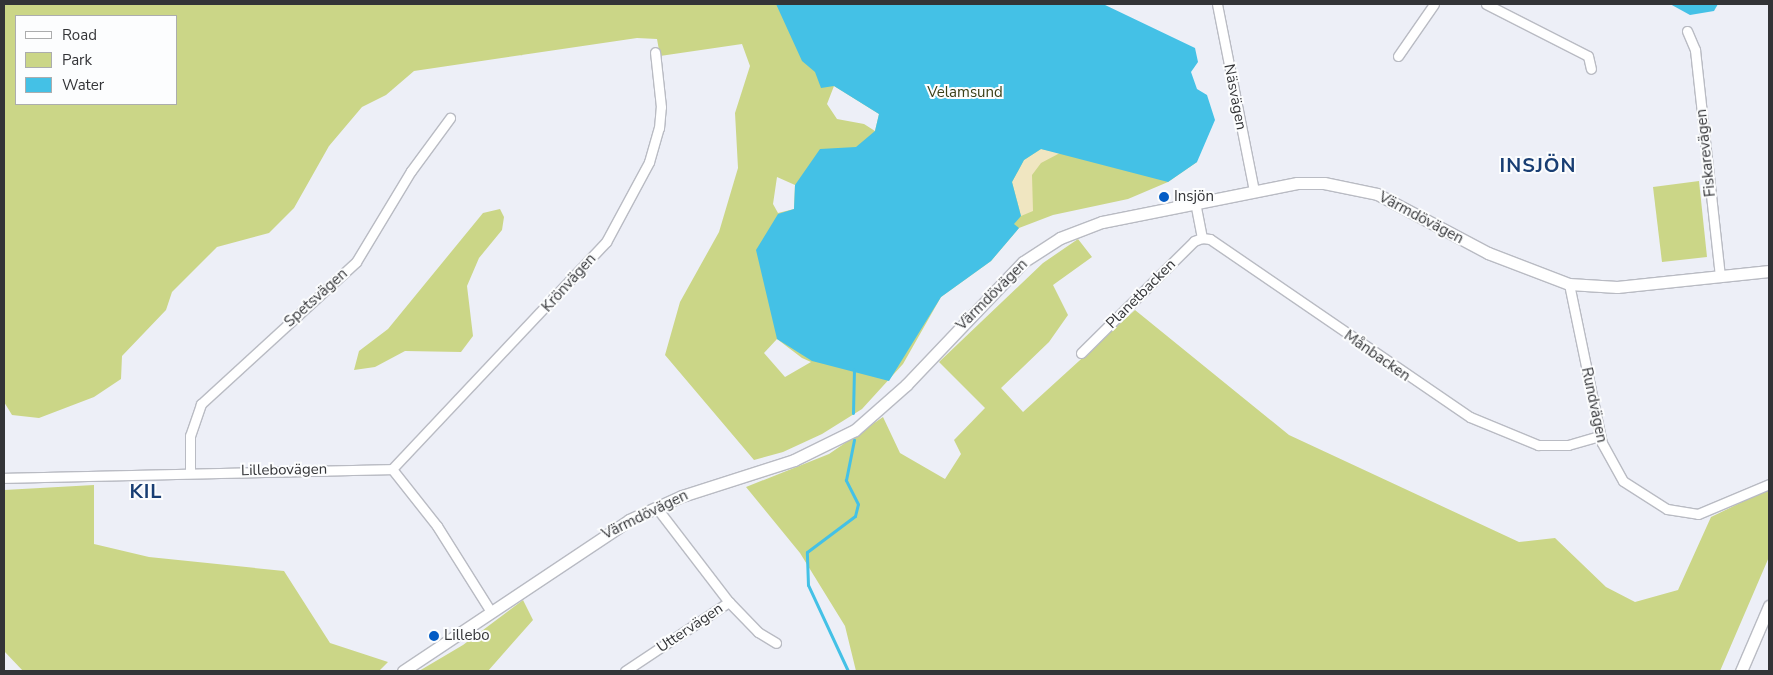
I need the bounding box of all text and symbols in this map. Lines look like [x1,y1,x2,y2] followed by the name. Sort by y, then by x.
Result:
[15,15,178,105] legend
[62,25,97,45] text: Road
[62,50,92,70] text: Park
[1220,62,1250,132] street label: Näsvägen
[62,75,104,95] text: Water
[927,84,1003,102] park label: Velamsund
[1692,108,1720,198] street label: Fiskarevägen
[1499,153,1577,177] district label: INSJÖN
[1174,188,1214,206] place label: Insjön
[1376,188,1466,248] street label: Värmdövägen
[1158,191,1170,203] marker: Insjön
[538,250,600,316] street label: Krönvägen
[1102,255,1180,333] street label: Planetbacken
[953,256,1031,334] street label: Värmdövägen
[281,265,351,331] street label: Spetsvägen
[1340,327,1414,385] street label: Månbacken
[1577,366,1611,444] street label: Rundvägen
[241,460,327,480] street label: Lillebovägen
[129,479,163,503] district label: KIL
[599,486,691,544] street label: Värmdövägen
[654,599,726,657] street label: Uttervägen
[444,627,489,645] place label: Lillebo
[428,630,440,642] marker: Lillebo

